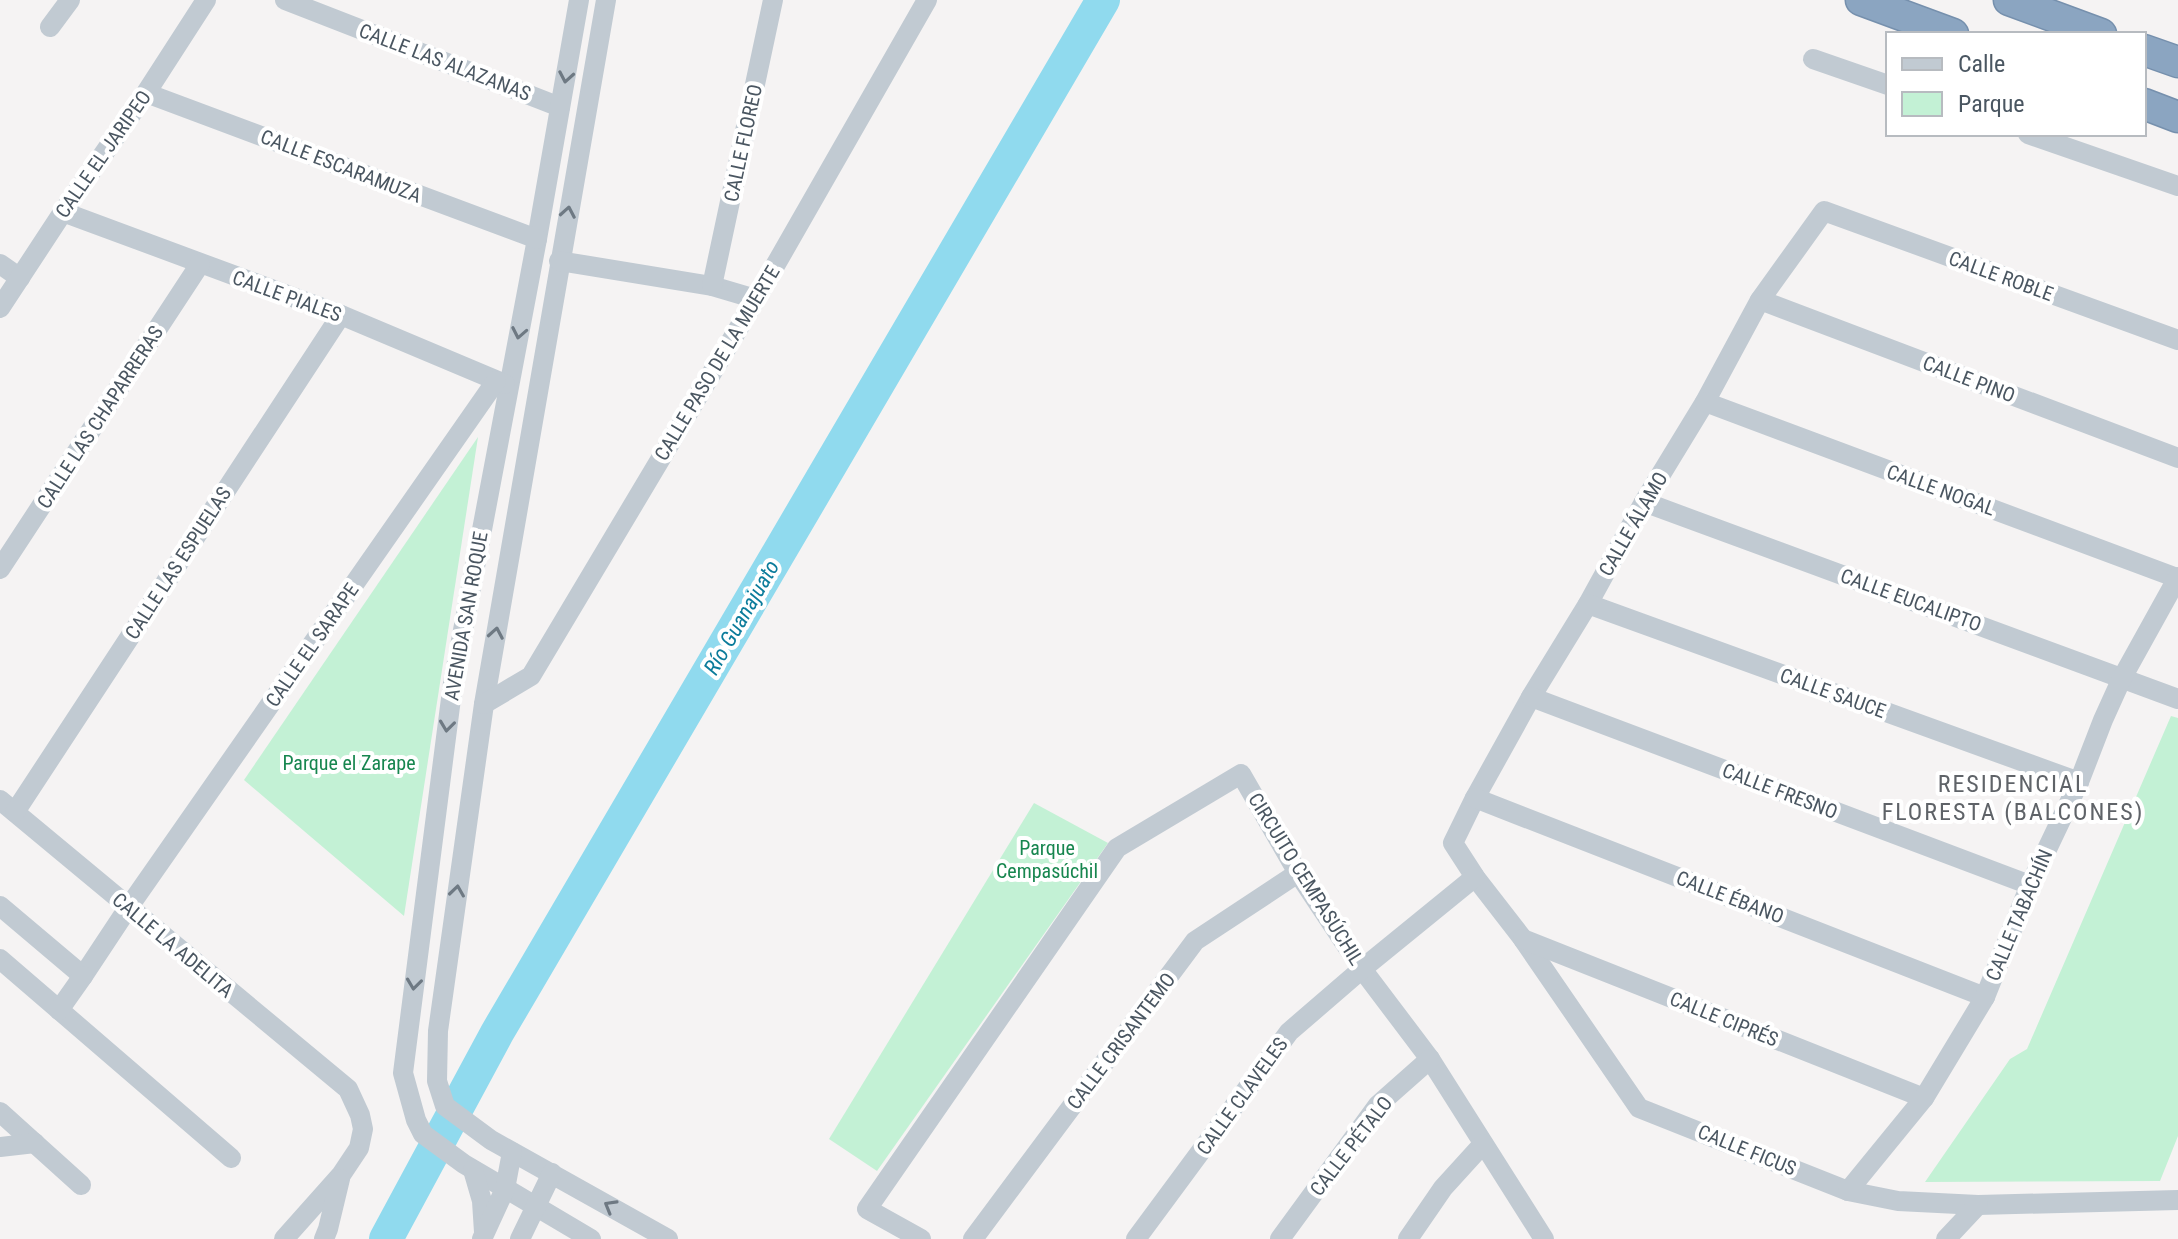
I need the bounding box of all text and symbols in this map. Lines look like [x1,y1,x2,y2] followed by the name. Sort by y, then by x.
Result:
[356,18,534,106] street label: CALLE LAS ALAZANAS
[1886,32,2146,136] legend
[1958,50,2005,78] text: Calle
[558,70,575,84] one-way arrow
[719,82,767,204] street label: CALLE FLOREO
[50,86,156,222] street label: CALLE EL JARIPEO
[1958,90,2025,118] text: Parque
[257,124,425,208] street label: CALLE ESCARAMUZA
[559,205,576,218] one-way arrow
[1945,246,2057,306] street label: CALLE ROBLE
[649,261,785,465] street label: CALLE PASO DE LA MUERTE
[229,265,345,327] street label: CALLE PIALES
[32,321,168,513] street label: CALLE LAS CHAPARRERAS
[511,325,528,339] one-way arrow
[1919,350,2019,408] street label: CALLE PINO
[1883,459,1999,521] street label: CALLE NOGAL
[1594,468,1672,580] street label: CALLE ÁLAMO
[120,482,236,644] street label: CALLE LAS ESPUELAS
[439,530,493,702] street label: AVENIDA SAN ROQUE
[699,556,784,679] water label: Río Guanajuato
[1837,563,1985,637] street label: CALLE EUCALIPTO
[260,578,364,711] street label: CALLE EL SARAPE
[487,627,504,640] one-way arrow
[1777,663,1889,723] street label: CALLE SAUCE
[439,719,456,733] one-way arrow
[282,751,416,775] park label: Parque el Zarape
[1719,758,1841,824] street label: CALLE FRESNO
[1882,770,2144,826] district label: RESIDENCIAL FLORESTA (BALCONES)
[1243,788,1369,970] street label: CIRCUITO CEMPASÚCHIL
[996,836,1098,883] park label: Parque Cempasúchil
[1980,846,2058,984] street label: CALLE TABACHÍN
[1673,866,1787,928] street label: CALLE ÉBANO
[449,884,466,897] one-way arrow
[108,887,239,1003] street label: CALLE LA ADELITA
[1062,968,1180,1114] street label: CALLE CRISANTEMO
[406,978,423,991] one-way arrow
[1666,986,1782,1052] street label: CALLE CIPRÉS
[1191,1033,1293,1159] street label: CALLE CLAVELES
[1305,1091,1397,1201] street label: CALLE PÉTALO
[1694,1119,1800,1181] street label: CALLE FICUS
[604,1200,619,1216] one-way arrow

